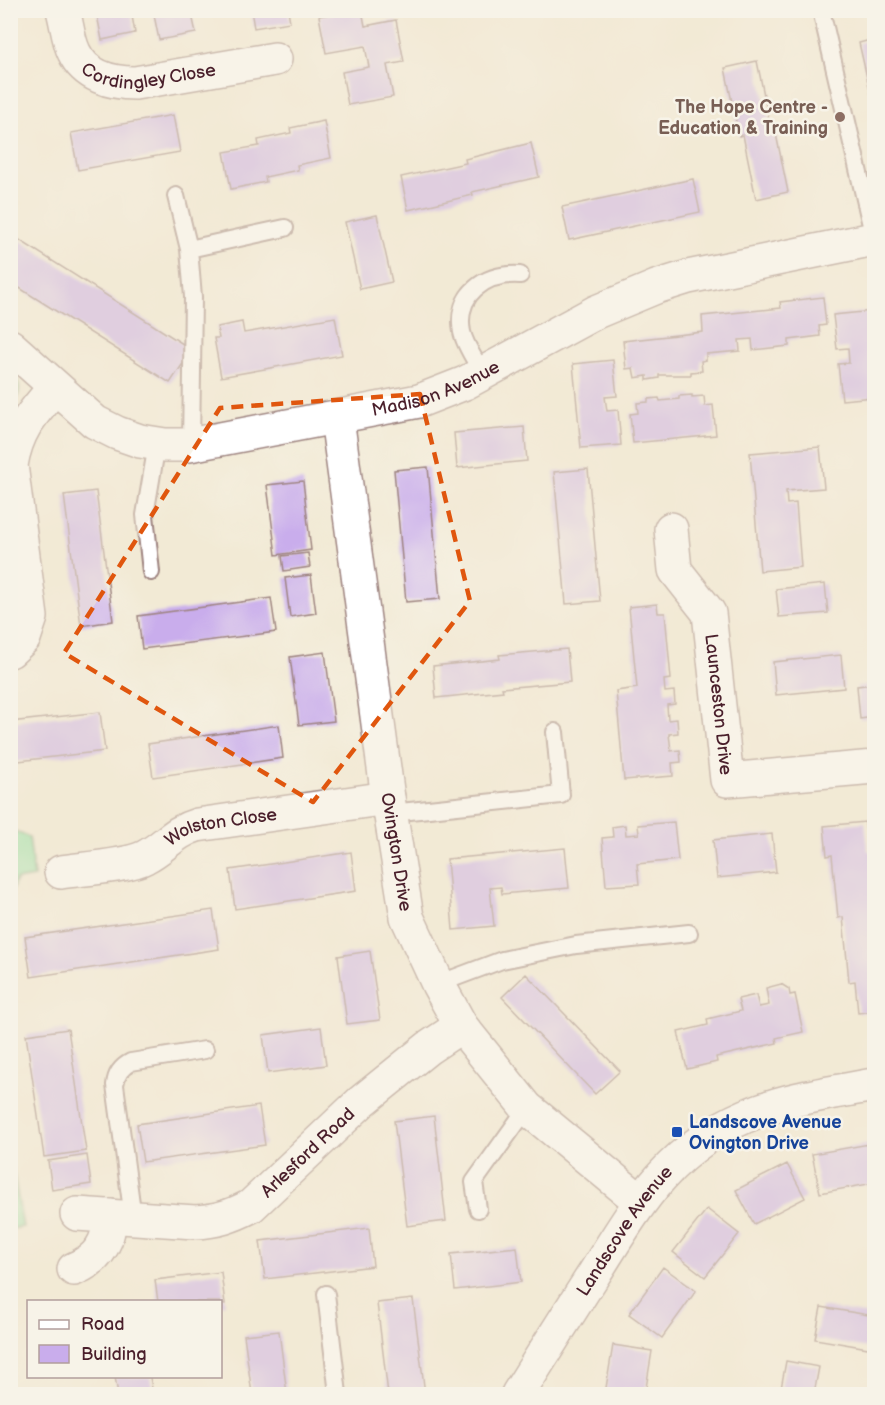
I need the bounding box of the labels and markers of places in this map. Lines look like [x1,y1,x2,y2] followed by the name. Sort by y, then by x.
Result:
[658,97,828,139] place label: The Hope Centre - Education & Training
[833,110,847,124] marker: The Hope Centre - Education & Training
[689,1112,842,1154] place label: Landscove Avenue Ovington Drive
[670,1125,684,1139] marker: Landscove Avenue Ovington Drive

